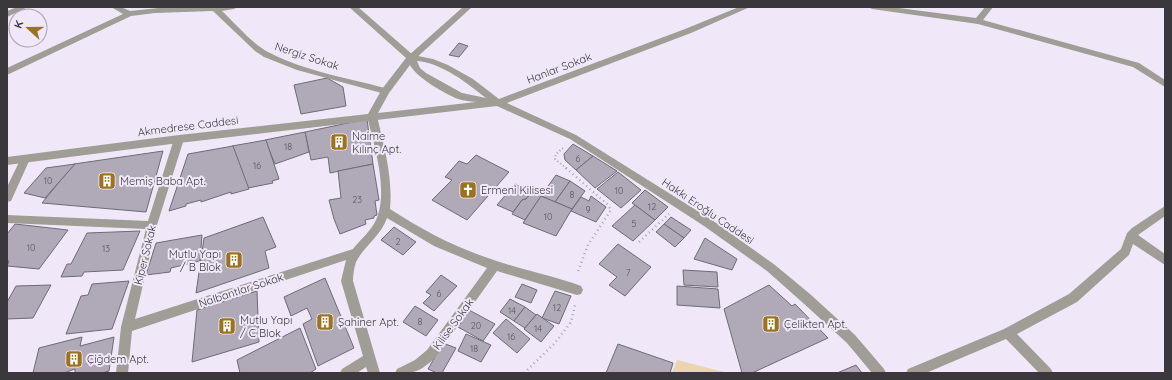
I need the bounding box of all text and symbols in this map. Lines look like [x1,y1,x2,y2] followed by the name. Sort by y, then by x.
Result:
[8,8,48,48] north arrow
[11,19,26,30] text: K
[273,39,341,73] street label: Nergiz Sokak
[524,49,594,87] street label: Hanlar Sokak
[137,113,239,139] street label: Akmedrese Caddesi
[352,129,401,156] place label: Naime Kılınç Apt.
[329,132,349,152] building icon: Naime Kılınç Apt.
[284,141,292,152] house number: 18
[576,153,581,164] house number: 6
[253,160,261,171] house number: 16
[97,171,117,191] building icon: Memiş Baba Apt.
[120,174,206,188] place label: Memiş Baba Apt.
[44,175,52,186] house number: 10
[659,175,757,247] street label: Hakkı Eroğlu Caddesi
[458,180,478,200] church icon: Ermeni Kilisesi
[481,183,553,197] place label: Ermeni Kilisesi
[615,185,623,196] house number: 10
[570,189,575,200] house number: 8
[352,194,362,205] house number: 23
[648,201,656,212] house number: 12
[585,204,591,215] house number: 9
[544,211,552,222] house number: 10
[632,218,637,229] house number: 5
[131,224,159,286] street label: Kiper Sokak
[396,236,401,247] house number: 2
[27,242,35,253] house number: 10
[102,243,110,254] house number: 13
[169,247,221,274] place label: Mutlu Yapı / B Blok
[224,250,244,270] building icon: Mutlu Yapı / B Blok
[626,267,631,278] house number: 7
[197,270,285,310] street label: Nalbantlar Sokak
[437,288,442,299] house number: 6
[430,295,476,352] street label: Kilise Sokak
[553,302,561,313] house number: 12
[508,305,516,316] house number: 14
[315,312,335,332] building icon: Şahiner Apt.
[240,313,292,340] place label: Mutlu Yapı / C Blok
[761,314,781,334] building icon: Çelikten Apt.
[338,315,399,329] place label: Şahiner Apt.
[217,316,237,336] building icon: Mutlu Yapı / C Blok
[418,316,423,327] house number: 8
[784,317,847,331] place label: Çelikten Apt.
[471,320,481,331] house number: 20
[534,323,542,334] house number: 14
[507,331,515,342] house number: 16
[470,343,478,354] house number: 18
[64,349,84,369] building icon: Çiğdem Apt.
[87,352,149,366] place label: Çiğdem Apt.

